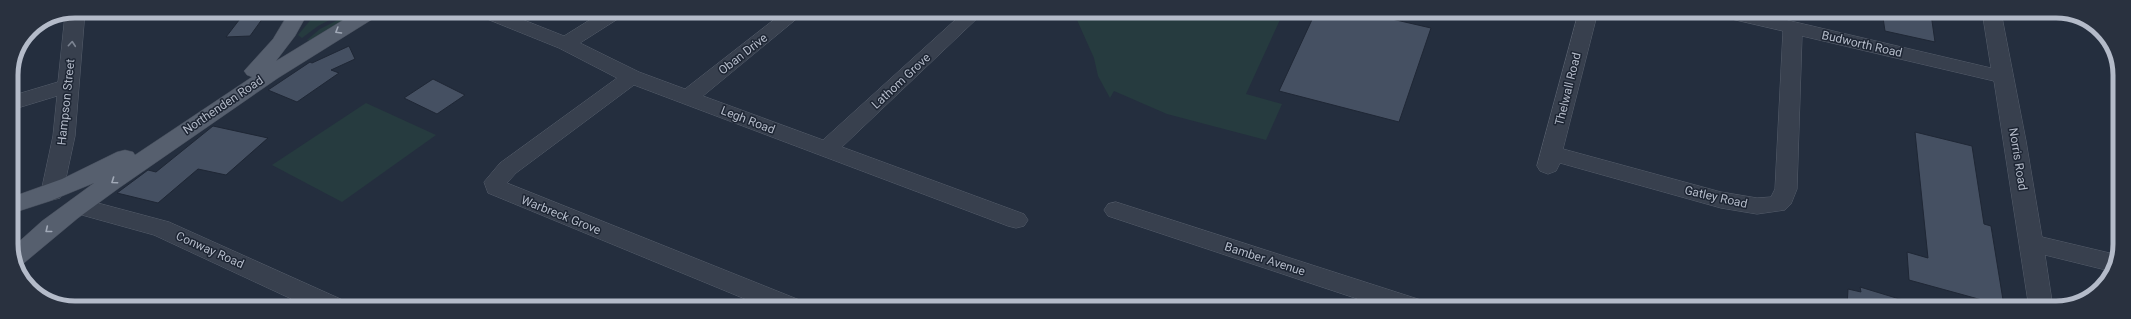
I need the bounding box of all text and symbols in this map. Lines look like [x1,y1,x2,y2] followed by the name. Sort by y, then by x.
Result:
[335,26,342,33] one-way arrow
[1820,28,1904,60] street label: Budworth Road
[716,31,770,77] street label: Oban Drive
[67,41,76,47] one-way arrow
[869,50,933,112] street label: Lathom Grove
[1552,51,1584,127] street label: Thelwall Road
[55,58,77,146] street label: Hampson Street
[180,73,266,137] street label: Northenden Road
[719,103,777,137] street label: Legh Road
[2006,127,2030,191] street label: Norris Road
[111,176,118,183] one-way arrow
[1683,183,1749,211] street label: Gatley Road
[519,193,603,237] street label: Warbreck Grove
[46,225,53,232] one-way arrow
[174,229,246,271] street label: Conway Road
[1223,239,1307,279] street label: Bamber Avenue

